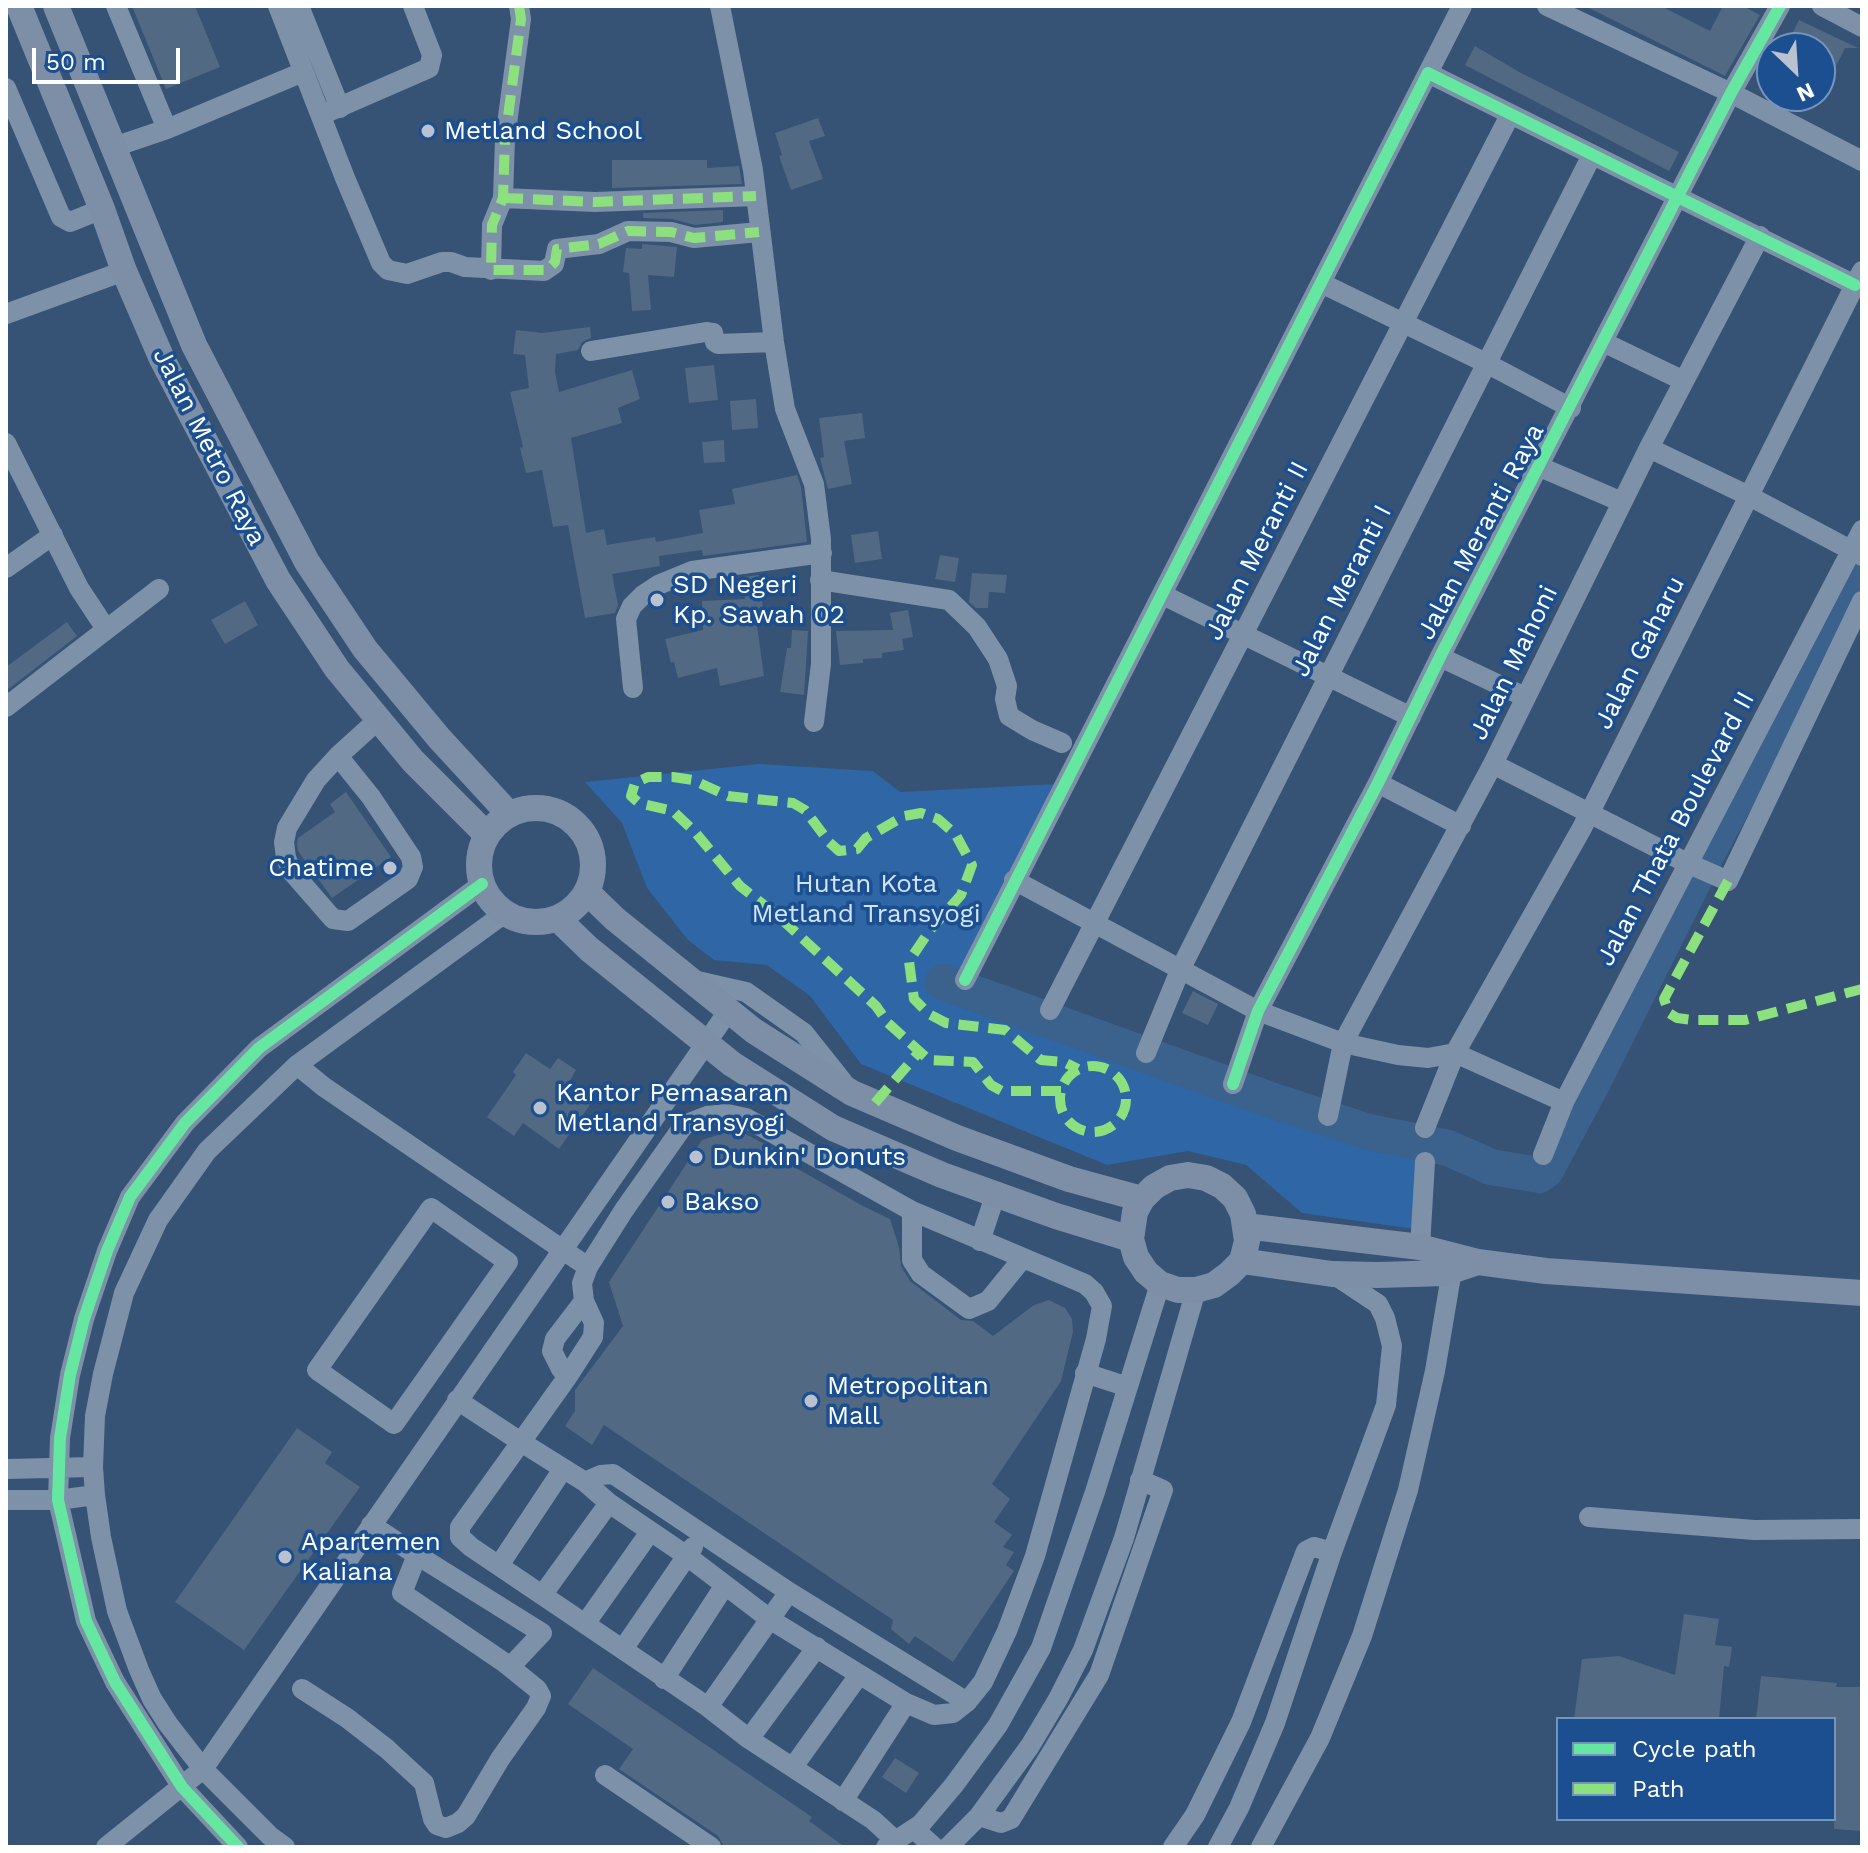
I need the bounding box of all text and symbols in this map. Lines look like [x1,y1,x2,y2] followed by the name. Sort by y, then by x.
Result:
[36,32,184,82] scale bar
[1756,32,1836,112] north arrow
[46,48,106,76] text: 50 m
[1793,78,1818,107] text: N
[444,115,642,147] place label: Metland School
[419,122,437,140] marker: Metland School
[146,343,272,551] street label: Jalan Metro Raya
[1411,419,1551,645] street label: Jalan Meranti Raya
[1198,456,1316,646] street label: Jalan Meranti II
[1285,500,1399,682] street label: Jalan Meranti I
[673,569,845,630] place label: SD Negeri Kp. Sawah 02
[1588,571,1692,735] street label: Jalan Gaharu
[1463,581,1565,745] street label: Jalan Mahoni
[648,591,666,609] marker: SD Negeri Kp. Sawah 02
[1590,686,1762,972] street label: Jalan Thata Boulevard II
[268,852,374,884] place label: Chatime
[381,859,399,877] marker: Chatime
[751,868,981,930] park label: Hutan Kota Metland Transyogi
[556,1077,789,1138] place label: Kantor Pemasaran Metland Transyogi
[531,1099,549,1117] marker: Kantor Pemasaran Metland Transyogi
[712,1141,906,1173] place label: Dunkin' Donuts
[687,1148,705,1166] marker: Dunkin' Donuts
[684,1186,759,1218] place label: Bakso
[659,1193,677,1211] marker: Bakso
[827,1370,989,1432] place label: Metropolitan Mall
[802,1392,820,1410] marker: Metropolitan Mall
[301,1526,441,1588] place label: Apartemen Kaliana
[276,1548,294,1566] marker: Apartemen Kaliana
[1556,1717,1836,1821] legend
[1632,1735,1757,1763] text: Cycle path
[1632,1775,1685,1803] text: Path

